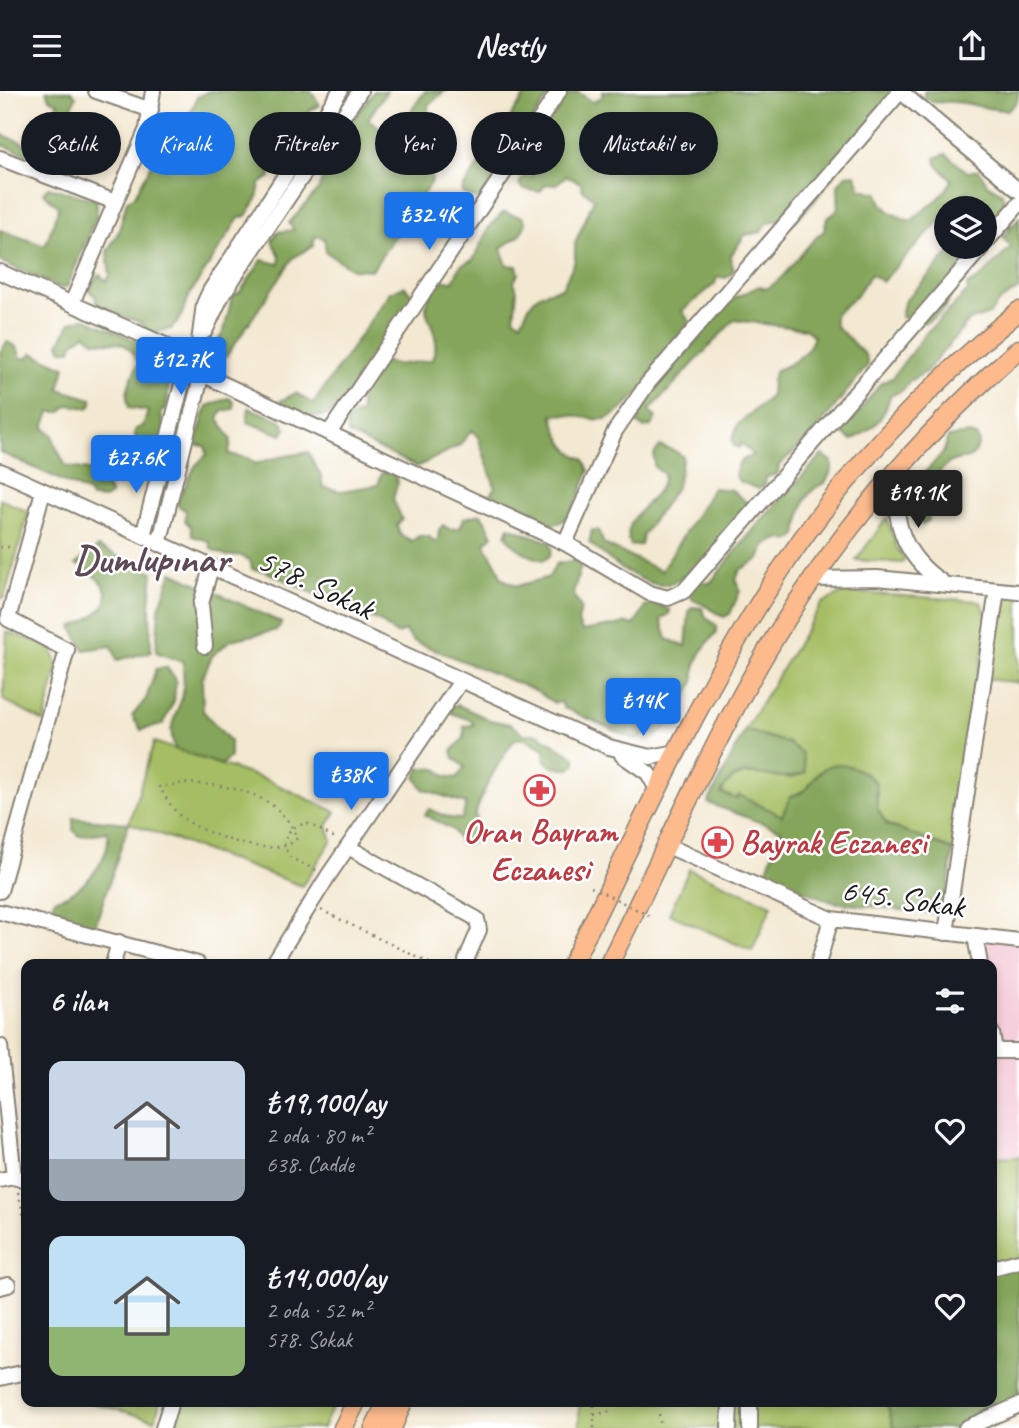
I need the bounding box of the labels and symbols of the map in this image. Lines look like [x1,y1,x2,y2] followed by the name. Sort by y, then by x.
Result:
[372,193,486,252] pin: ₺32.4K
[124,337,238,397] pin: ₺12.7K
[79,435,193,495] pin: ₺27.6K
[861,471,975,530] pin: ₺19.1K
[73,534,234,584] district label: Dumlupınar
[251,539,383,630] street label: 578. Sokak
[602,679,684,738] pin: ₺14K
[310,753,392,812] pin: ₺38K
[523,774,557,808] pharmacy icon: Oran Bayram Eczanesi
[463,810,619,890] place label: Oran Bayram Eczanesi
[740,821,931,863] place label: Bayrak Eczanesi
[700,825,734,859] pharmacy icon: Bayrak Eczanesi
[839,869,969,928] street label: 645. Sokak

